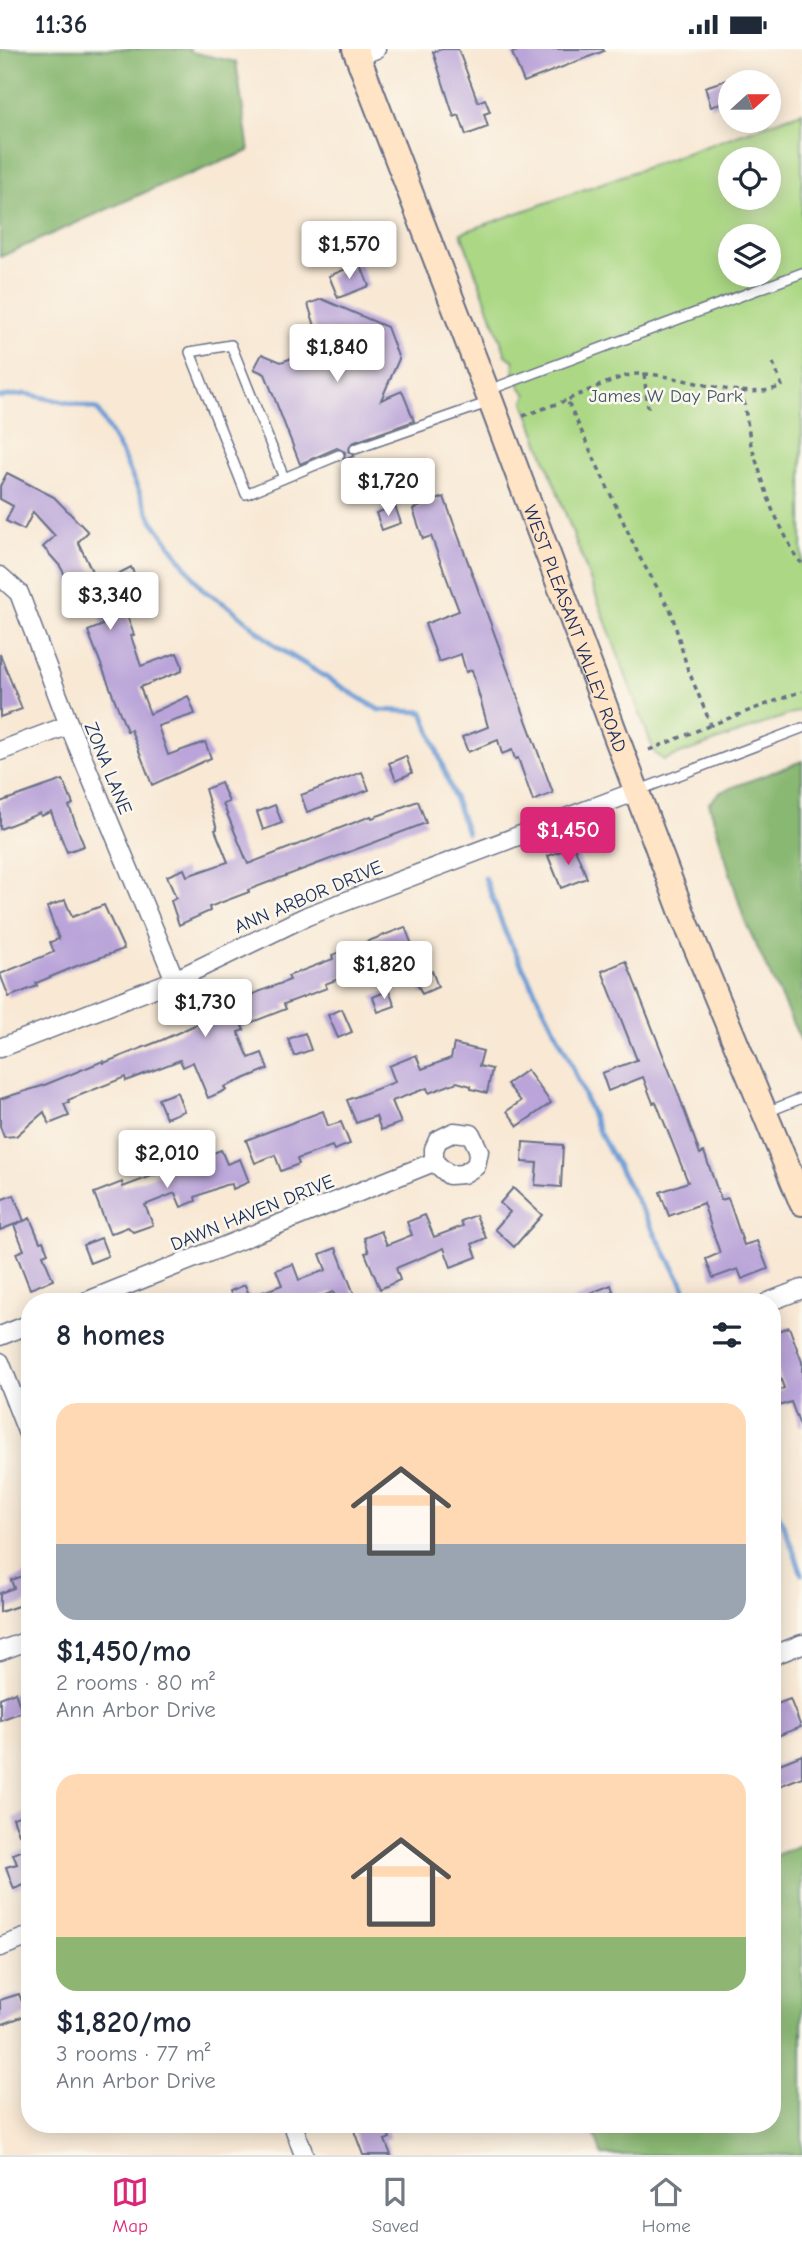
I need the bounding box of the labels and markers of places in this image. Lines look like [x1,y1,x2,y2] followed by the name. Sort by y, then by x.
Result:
[292,222,406,281] pin: $1,570
[280,325,394,384] pin: $1,840
[331,459,445,518] pin: $1,720
[53,573,167,632] pin: $3,340
[511,807,625,867] pin: $1,450
[327,941,441,1001] pin: $1,820
[148,979,262,1039] pin: $1,730
[110,1131,224,1190] pin: $2,010

